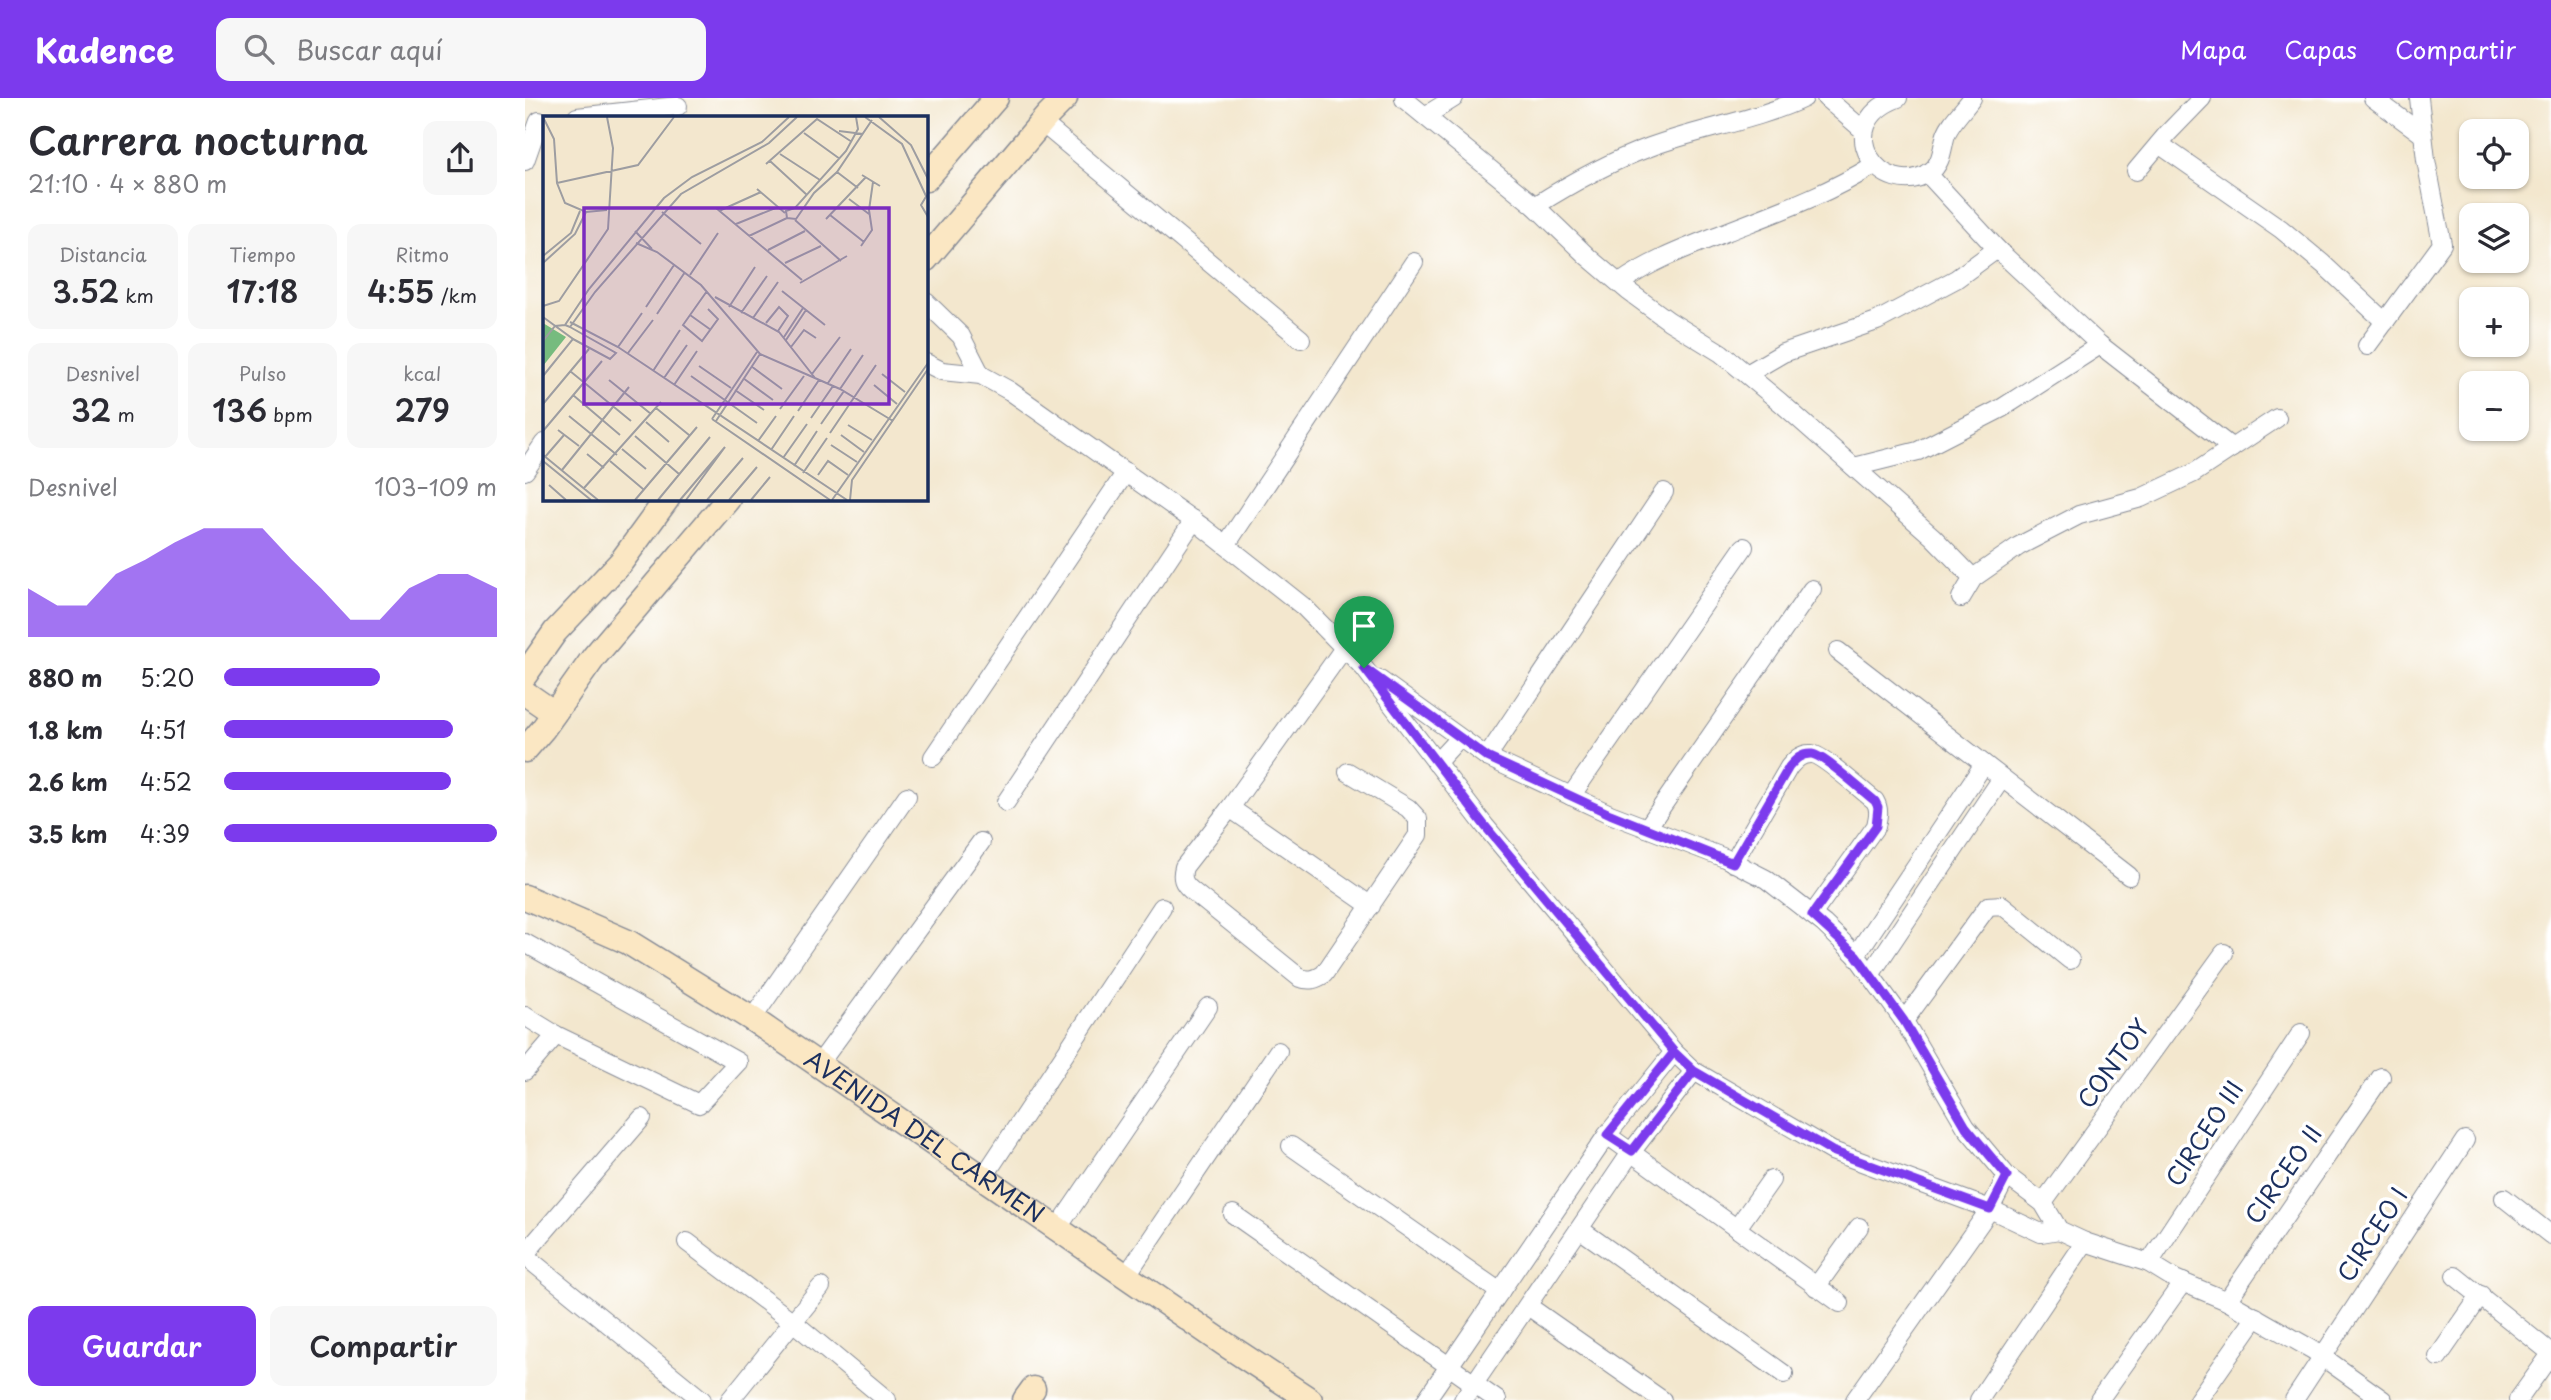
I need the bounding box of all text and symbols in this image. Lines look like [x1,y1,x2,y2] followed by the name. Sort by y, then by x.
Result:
[216,18,706,81] search box
[35,24,174,74] text: Kadence
[240,30,278,68] icon: search
[296,30,443,69] text: Buscar aquí
[2180,31,2246,67] text: Mapa
[2284,31,2357,67] text: Capas
[2395,31,2516,67] text: Compartir
[28,111,368,168] text: Carrera nocturna
[543,116,927,500] inset map
[2459,119,2529,441] map controls
[2459,119,2529,189] button: locate
[423,121,497,195] button: share
[28,166,227,201] text: 21:10 · 4 × 880 m
[2459,203,2529,273] button: layers
[59,240,147,268] text: Distancia
[229,240,296,268] text: Tiempo
[395,240,449,268] text: Ritmo
[52,268,119,313] text: 3.52
[227,268,298,313] text: 17:18
[367,268,435,313] text: 4:55
[119,281,154,309] text: km
[435,281,477,309] text: /km
[2459,287,2529,357] button: +
[66,359,140,387] text: Desnivel
[239,359,286,387] text: Pulso
[403,359,441,387] text: kcal
[2459,371,2529,441] button: −
[71,387,111,432] text: 32
[212,387,267,432] text: 136
[395,387,450,432] text: 279
[111,400,135,428] text: m
[267,400,313,428] text: bpm
[28,469,118,504] text: Desnivel
[374,469,497,504] text: 103–109 m
[1334,596,1394,668] pin
[1345,607,1383,645] icon: arrive
[28,660,103,695] text: 880 m
[140,660,194,695] text: 5:20
[28,712,103,747] text: 1.8 km
[140,712,186,747] text: 4:51
[28,764,108,799] text: 2.6 km
[140,764,192,799] text: 4:52
[28,816,108,851] text: 3.5 km
[140,816,190,851] text: 4:39
[2068,1010,2157,1115] street label: CONTOY
[798,1040,1052,1231] street label: AVENIDA DEL CARMEN
[2156,1073,2251,1193] street label: CIRCEO III
[2235,1117,2330,1231] street label: CIRCEO II
[2327,1180,2415,1288] street label: CIRCEO I
[28,1306,256,1386] button: Guardar
[270,1306,497,1386] button: Compartir

